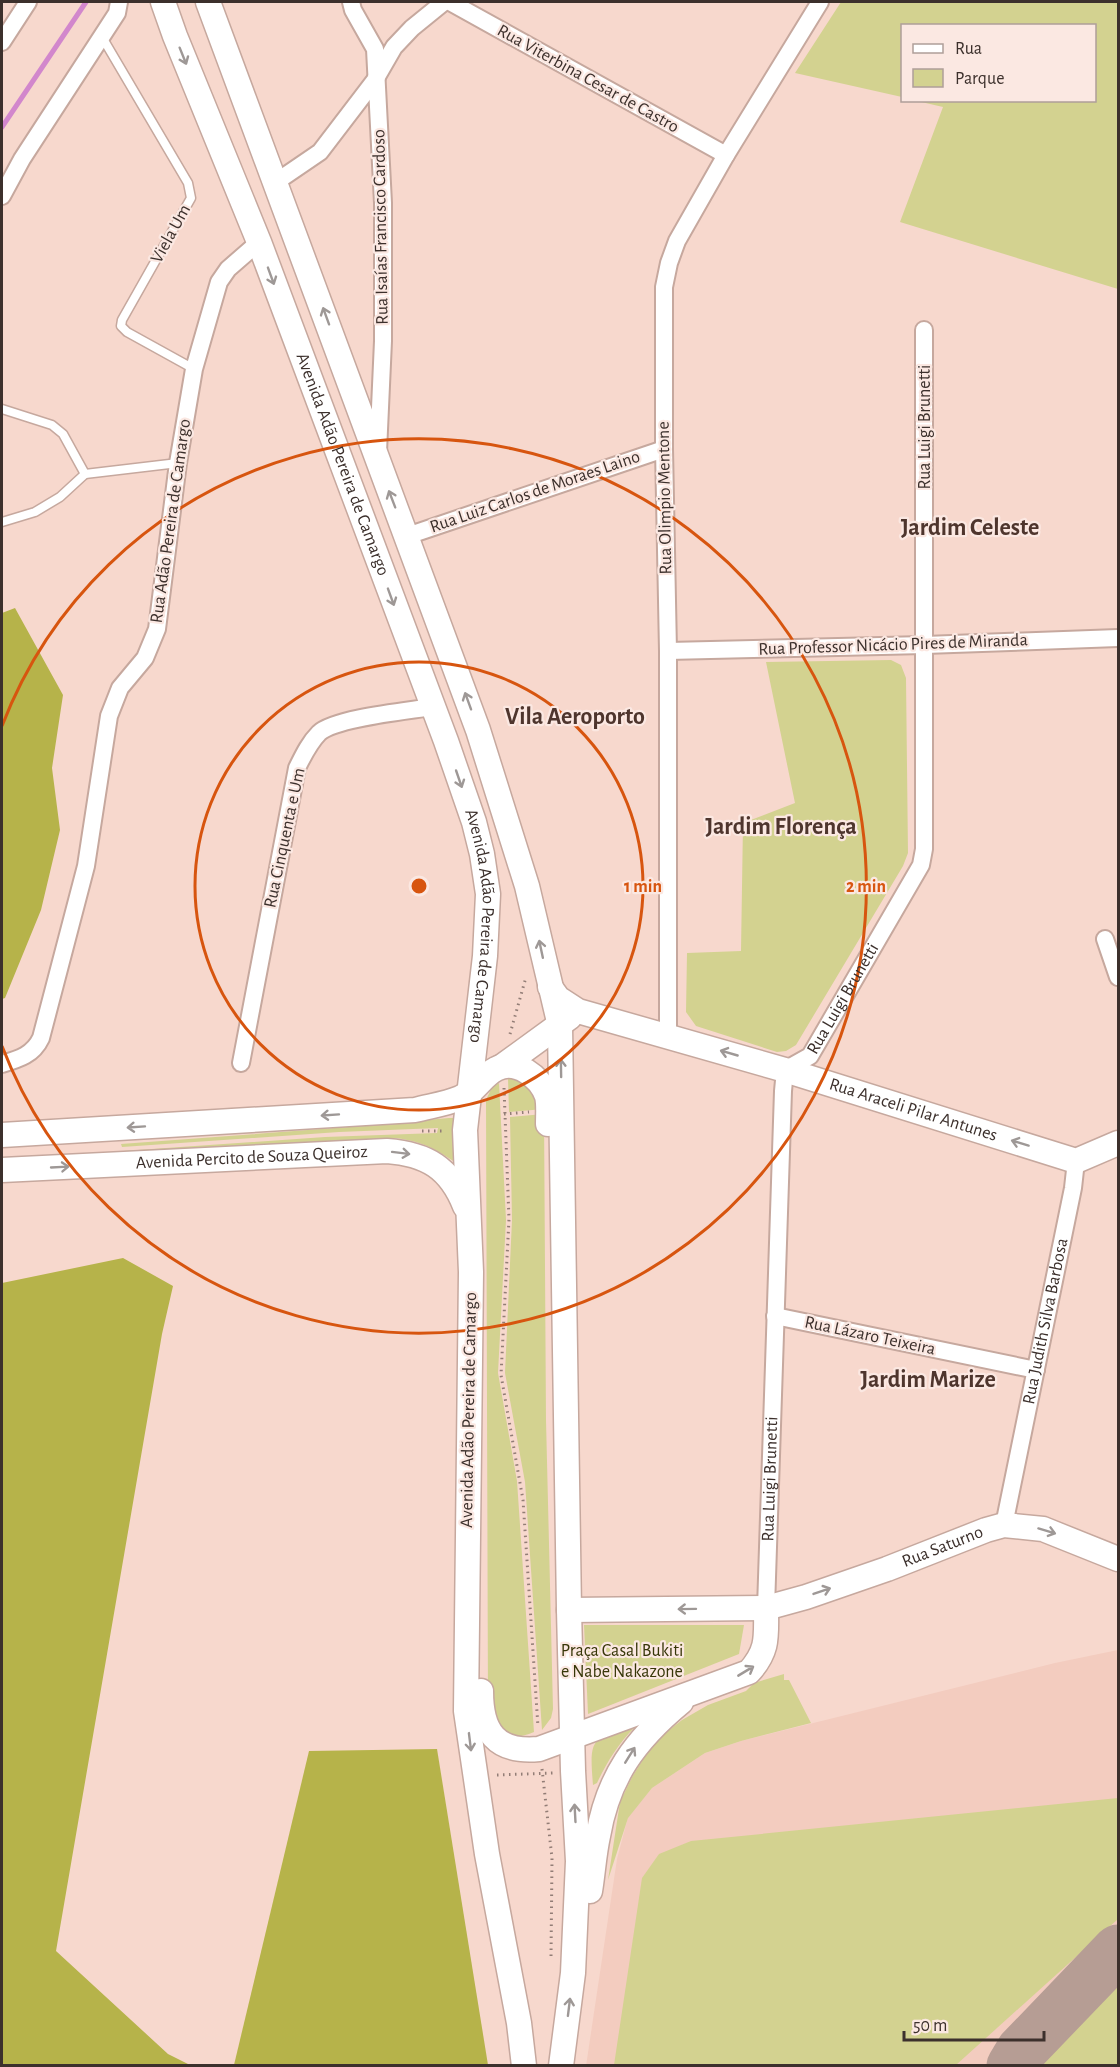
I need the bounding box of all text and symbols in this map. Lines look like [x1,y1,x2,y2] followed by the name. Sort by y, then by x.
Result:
[494,22,682,137] street label: Rua Viterbina Cesar de Castro
[901,24,1096,102] legend
[955,40,982,58] text: Rua
[178,47,189,65] one-way arrow
[955,70,1004,88] text: Parque
[370,129,392,325] street label: Rua Isaías Francisco Cardoso
[148,202,194,266] street label: Viela Um
[267,266,278,285] one-way arrow
[319,307,330,326] one-way arrow
[292,351,392,578] street label: Avenida Adão Pereira de Camargo
[916,365,934,489] street label: Rua Luigi Brunetti
[148,418,194,624] street label: Rua Adão Pereira de Camargo
[655,421,675,575] street label: Rua Olimpio Mentone
[428,447,643,536] street label: Rua Luiz Carlos de Moraes Laino
[386,490,397,509] one-way arrow
[901,516,1039,540] district label: Jardim Celeste
[386,587,397,606] one-way arrow
[758,631,1028,659] street label: Rua Professor Nicácio Pires de Miranda
[461,693,472,711] one-way arrow
[505,705,645,729] district label: Vila Aeroporto
[261,766,309,910] street label: Rua Cinquenta e Um
[455,769,466,788] one-way arrow
[461,807,497,1044] street label: Avenida Adão Pereira de Camargo
[705,815,857,839] district label: Jardim Florença
[409,876,429,896] centre of rings
[624,878,662,896] text: 1 min
[846,878,886,896] text: 2 min
[535,939,546,959] one-way arrow
[804,940,882,1058] street label: Rua Luigi Brunetti
[720,1047,739,1058] one-way arrow
[555,1059,567,1079] one-way arrow
[827,1075,999,1145] street label: Rua Araceli Pilar Antunes
[321,1110,341,1121] one-way arrow
[126,1122,146,1133] one-way arrow
[1011,1137,1030,1148] one-way arrow
[135,1143,368,1172] street label: Avenida Percito de Souza Queiroz
[391,1147,411,1158] one-way arrow
[49,1162,69,1173] one-way arrow
[1020,1237,1072,1406] street label: Rua Judith Silva Barbosa
[458,1292,480,1528] street label: Avenida Adão Pereira de Camargo
[803,1313,937,1359] street label: Rua Lázaro Teixeira
[860,1368,996,1392] district label: Jardim Marize
[759,1416,781,1542] street label: Rua Luigi Brunetti
[900,1523,986,1571] street label: Rua Saturno
[1037,1526,1056,1537] one-way arrow
[812,1585,831,1596] one-way arrow
[677,1603,697,1615] one-way arrow
[561,1642,683,1681] park label: Praça Casal Bukiti e Nabe Nakazone
[737,1664,754,1676] one-way arrow
[465,1731,476,1751] one-way arrow
[623,1747,636,1764] one-way arrow
[570,1804,581,1823] one-way arrow
[564,1998,575,2018] one-way arrow
[904,2004,1044,2042] scale bar
[913,2017,947,2035] text: 50 m

